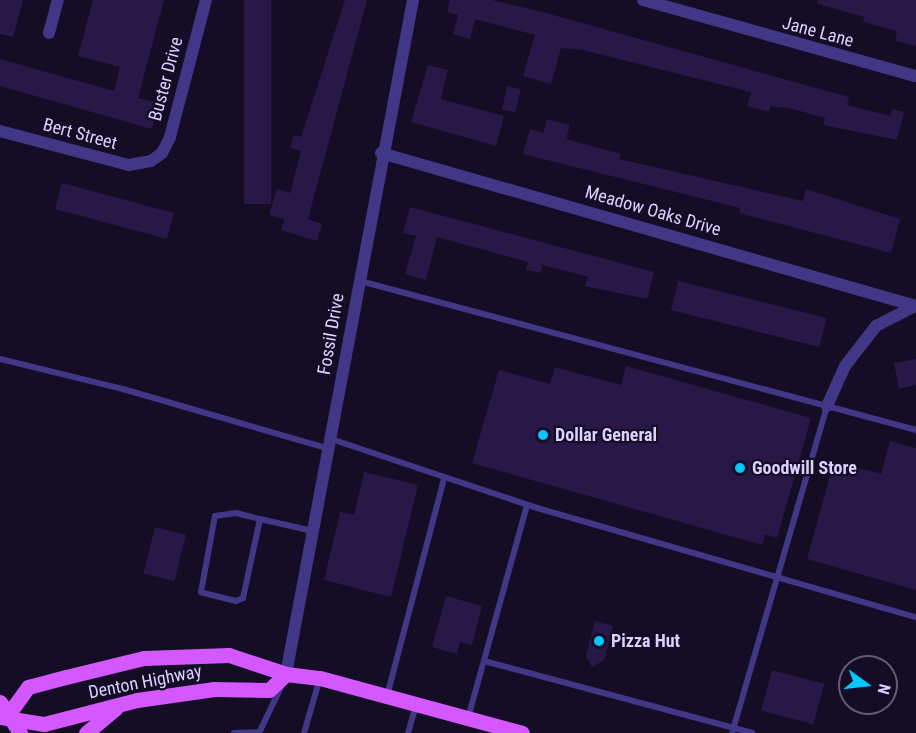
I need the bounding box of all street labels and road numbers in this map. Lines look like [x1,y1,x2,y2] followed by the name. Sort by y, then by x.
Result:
[780,12,856,52] street label: Jane Lane
[144,35,188,123] street label: Buster Drive
[41,114,119,154] street label: Bert Street
[583,181,723,241] street label: Meadow Oaks Drive
[313,292,349,376] street label: Fossil Drive
[86,660,204,704] street label: Denton Highway

